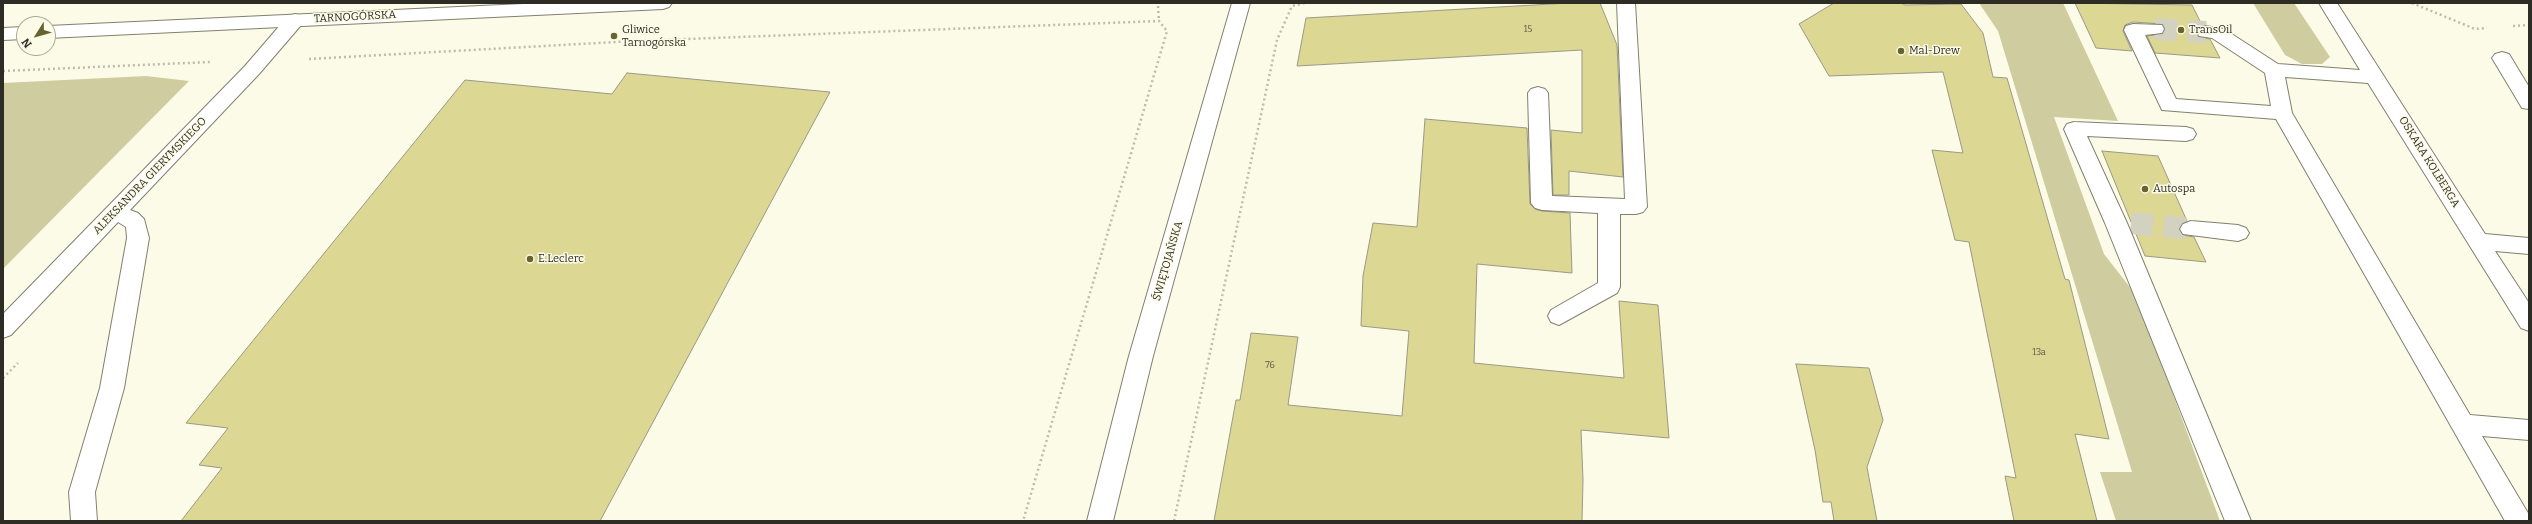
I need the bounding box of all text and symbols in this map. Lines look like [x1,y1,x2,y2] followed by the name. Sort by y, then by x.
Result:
[313,8,397,26] street label: TARNOGÓRSKA
[16,16,56,56] north arrow
[622,23,686,49] place label: Gliwice Tarnogórska
[2189,23,2232,37] place label: TransOil
[1524,24,1532,34] house number: 15
[2176,25,2186,35] marker: TransOil
[609,31,619,41] marker: Gliwice Tarnogórska
[19,36,35,50] text: N
[1909,44,1960,58] place label: Mal-Drew
[1896,46,1906,56] marker: Mal-Drew
[2396,114,2462,210] street label: OSKARA KOLBERGA
[91,115,209,237] street label: ALEKSANDRA GIERYMSKIEGO
[2153,182,2195,196] place label: Autospa
[2140,184,2150,194] marker: Autospa
[1150,220,1186,302] street label: ŚWIĘTOJAŃSKA
[538,252,584,266] place label: E.Leclerc
[525,254,535,264] marker: E.Leclerc
[2032,347,2046,357] house number: 13a
[1265,360,1275,370] house number: 76

